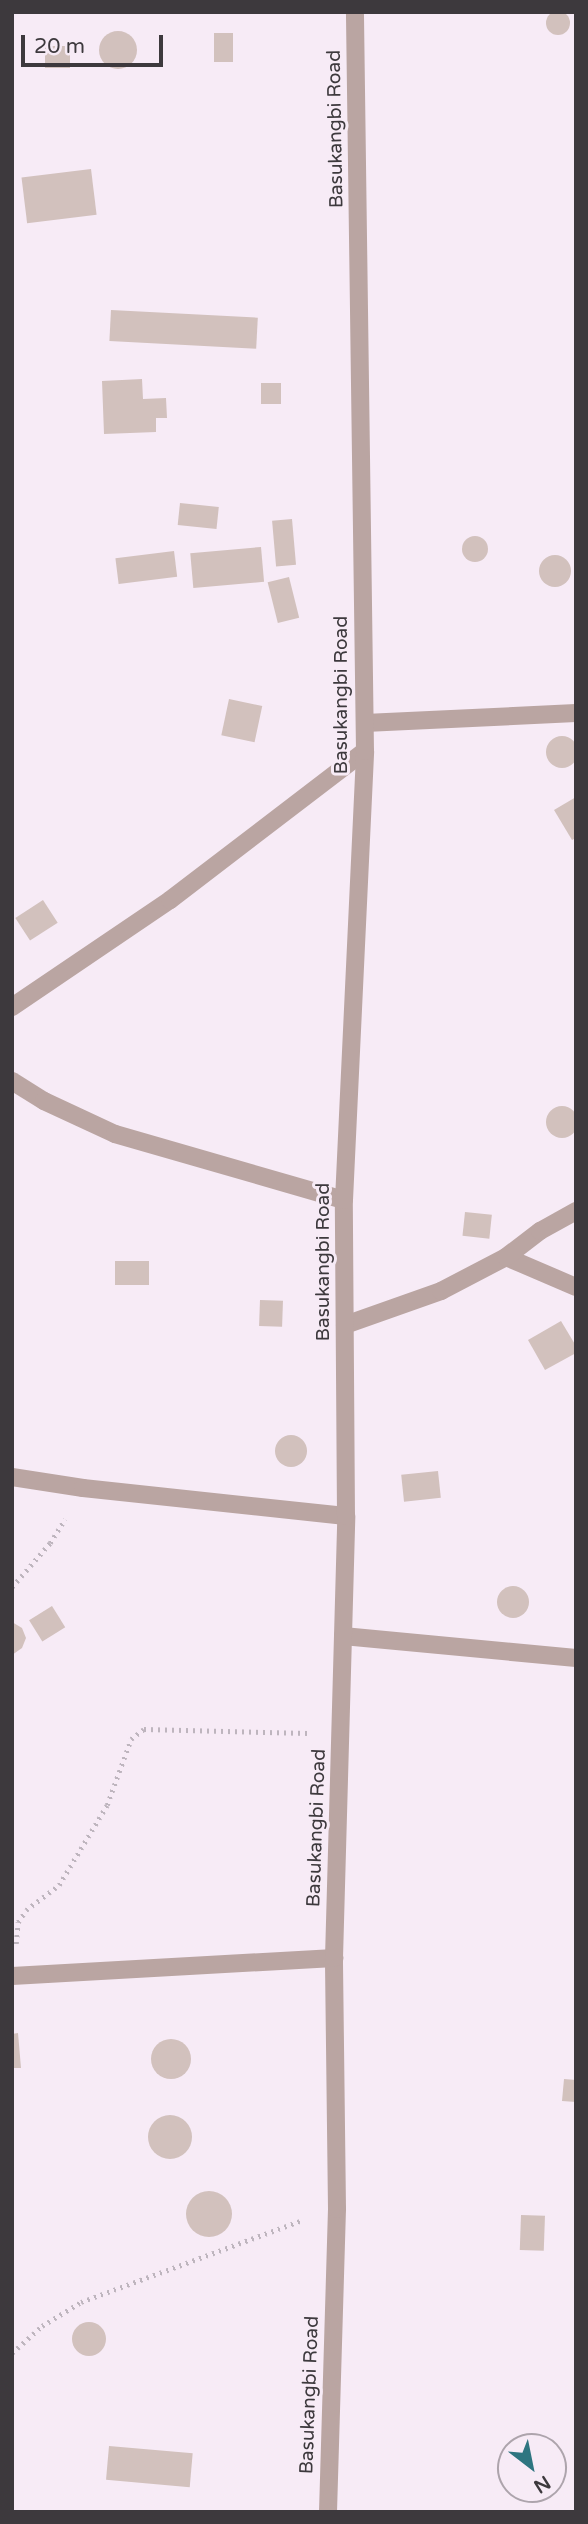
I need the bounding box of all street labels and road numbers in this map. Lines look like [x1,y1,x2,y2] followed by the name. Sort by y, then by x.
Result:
[323,50,349,208] street label: Basukangbi Road
[331,616,353,774] street label: Basukangbi Road
[313,1183,335,1341] street label: Basukangbi Road
[303,1748,331,1908] street label: Basukangbi Road
[296,2315,324,2475] street label: Basukangbi Road

